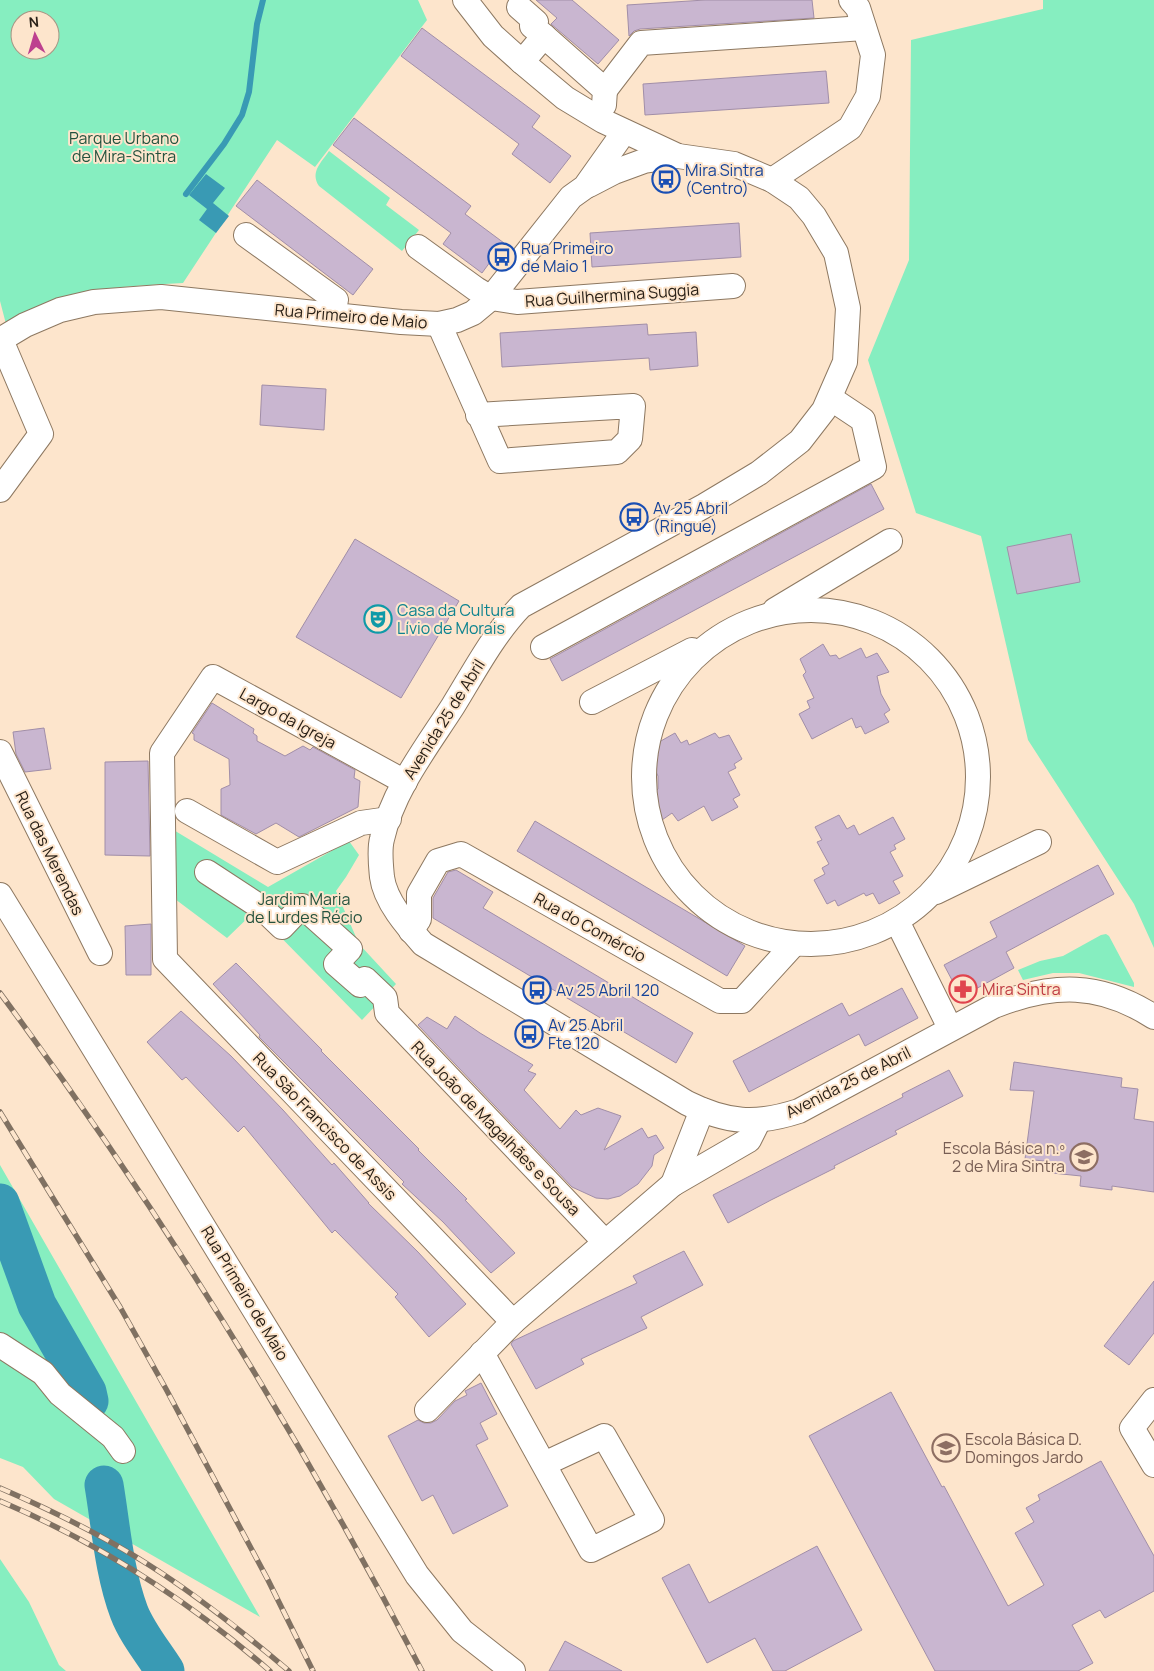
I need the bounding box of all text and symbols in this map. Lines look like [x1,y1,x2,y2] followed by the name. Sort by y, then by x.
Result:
[10,10,60,60] north arrow
[28,12,40,31] text: N
[69,127,179,167] park label: Parque Urbano de Mira-Sintra
[685,159,764,199] place label: Mira Sintra (Centro)
[651,164,681,194] bus stop icon: Mira Sintra (Centro)
[521,237,614,277] place label: Rua Primeiro de Maio 1
[487,242,517,272] bus stop icon: Rua Primeiro de Maio 1
[524,278,700,312] street label: Rua Guilhermina Suggia
[274,298,428,334] street label: Rua Primeiro de Maio
[653,497,728,537] place label: Av 25 Abril (Ringue)
[619,502,649,532] bus stop icon: Av 25 Abril (Ringue)
[397,599,514,639] place label: Casa da Cultura Lívio de Morais
[363,604,393,634] theatre icon: Casa da Cultura Lívio de Morais
[398,655,490,783] street label: Avenida 25 de Abril
[236,682,340,754] street label: Largo da Igreja
[10,787,90,919] street label: Rua das Merendas
[530,887,650,967] street label: Rua do Comércio
[246,888,363,928] park label: Jardim Maria de Lurdes Récio
[948,974,978,1004] pharmacy icon: Mira Sintra
[522,975,552,1005] bus stop icon: Av 25 Abril 120
[982,978,1061,1000] place label: Mira Sintra
[556,979,660,1001] place label: Av 25 Abril 120
[548,1014,623,1054] place label: Av 25 Abril Fte 120
[514,1019,544,1049] bus stop icon: Av 25 Abril Fte 120
[407,1036,585,1220] street label: Rua João de Magalhães e Sousa
[782,1041,914,1123] street label: Avenida 25 de Abril
[248,1047,402,1205] street label: Rua São Francisco de Assis
[943,1137,1065,1177] place label: Escola Básica n.º 2 de Mira Sintra
[1069,1142,1099,1172] school or university icon: Escola Básica n.º 2 de Mira Sintra
[196,1222,294,1364] street label: Rua Primeiro de Maio
[965,1428,1083,1468] place label: Escola Básica D. Domingos Jardo
[931,1433,961,1463] school or university icon: Escola Básica D. Domingos Jardo

